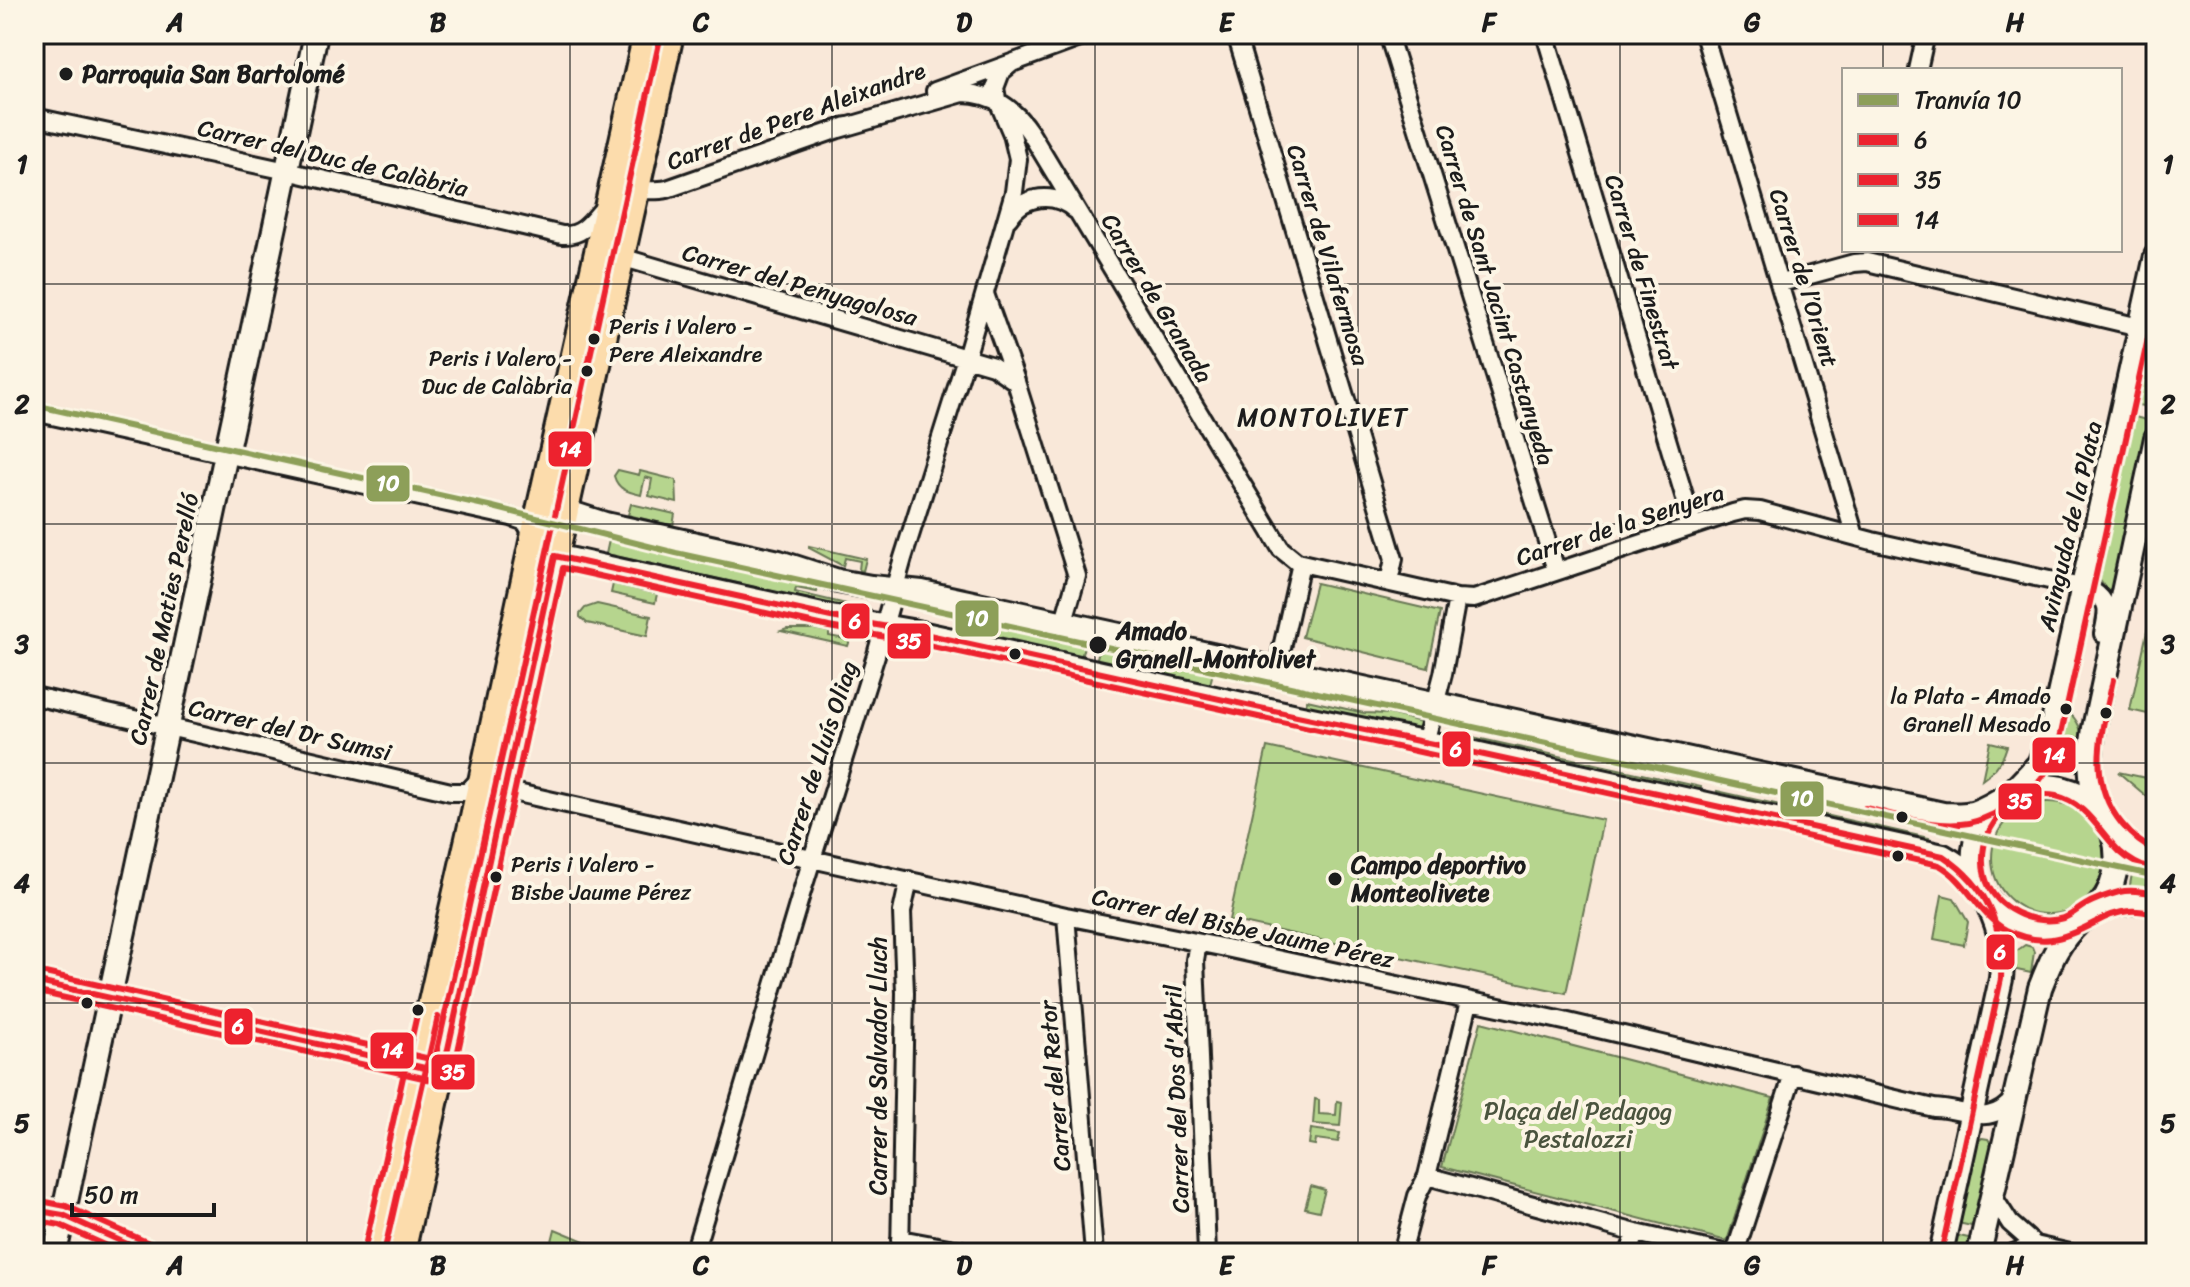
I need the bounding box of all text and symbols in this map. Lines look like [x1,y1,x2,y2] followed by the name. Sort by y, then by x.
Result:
[165,0,184,45] text: A
[430,0,447,45] text: B
[692,0,710,45] text: C
[956,0,972,45] text: D
[1219,0,1236,45] text: E
[1481,0,1498,45] text: F
[1744,0,1761,45] text: G
[2006,0,2025,45] text: H
[661,49,932,182] street label: Carrer de Pere Aleixandre
[82,53,346,95] place label: Parroquia San Bartolomé
[57,65,75,83] marker: Parroquia San Bartolomé
[1842,68,2122,252] legend
[1914,79,2022,121] text: Tranvía 10
[194,106,473,210] street label: Carrer del Duc de Calàbria
[1423,119,1567,471] street label: Carrer de Sant Jacint Castanyeda
[1914,119,1928,161] text: 6
[1274,139,1382,372] street label: Carrer de Vilafermosa
[16,141,28,187] text: 1
[2162,141,2174,187] text: 1
[1914,159,1942,201] text: 35
[1592,169,1692,376] street label: Carrer de Finestrat
[1757,183,1851,373] street label: Carrer de l’Orient
[1914,199,1939,241] text: 14
[1090,205,1224,391] street label: Carrer de Granada
[677,231,923,339] street label: Carrer del Penyagolosa
[609,307,763,374] place label: Peris i Valero - Pere Aleixandre
[586,331,602,347] marker: Peris i Valero - Pere Aleixandre
[421,339,573,406] place label: Peris i Valero - Duc de Calàbria
[579,363,595,379] marker: Peris i Valero - Duc de Calàbria
[13,381,30,427] text: 2
[2159,381,2176,427] text: 2
[1237,394,1409,440] district label: MONTOLIVET
[2025,417,2115,636] street label: Avinguda de la Plata
[547,430,593,468] line badge: 14
[558,430,582,469] text: 14
[365,464,411,503] line badge: 10
[376,464,400,503] text: 10
[1510,471,1730,579] street label: Carrer de la Senyera
[117,488,211,749] street label: Carrer de Maties Perelló
[954,599,1000,638] line badge: 10
[965,599,989,638] text: 10
[840,602,871,640] line badge: 6
[848,602,861,641] text: 6
[1115,610,1316,680] place label: Amado Granell-Montolivet
[14,621,30,667] text: 3
[2160,621,2176,667] text: 3
[886,622,932,660] line badge: 35
[895,622,922,661] text: 35
[1087,634,1109,656] marker: Amado Granell-Montolivet
[1007,646,1023,662] unlabelled marker
[764,656,870,870] street label: Carrer de Lluís Oliag
[1891,677,2051,744] place label: la Plata - Amado Granell Mesado
[184,686,397,774] street label: Carrer del Dr Sumsi
[2058,701,2074,717] marker: la Plata - Amado Granell Mesado
[2098,705,2114,721] unlabelled marker
[1441,730,1472,768] line badge: 6
[1449,730,1462,769] text: 6
[2031,736,2077,774] line badge: 14
[2042,736,2066,775] text: 14
[1790,779,1814,818] text: 10
[1779,780,1825,818] line badge: 10
[1997,782,2043,821] line badge: 35
[2006,782,2033,821] text: 35
[1894,809,1910,825] unlabelled marker
[1350,844,1526,914] place label: Campo deportivo Monteolivete
[511,845,691,912] place label: Peris i Valero - Bisbe Jaume Pérez
[1890,848,1906,864] unlabelled marker
[14,860,30,906] text: 4
[2160,860,2176,906] text: 4
[488,869,504,885] marker: Peris i Valero - Bisbe Jaume Pérez
[1326,870,1344,888] marker: Campo deportivo Monteolivete
[1088,875,1399,981] street label: Carrer del Bisbe Jaume Pérez
[1985,933,2016,971] line badge: 6
[1993,933,2006,972] text: 6
[857,937,899,1195] street label: Carrer de Salvador Lluch
[1152,983,1202,1214] street label: Carrer del Dos d'Abril
[79,995,95,1011] unlabelled marker
[1026,997,1083,1173] street label: Carrer del Retor
[410,1002,426,1018] unlabelled marker
[223,1007,254,1046] line badge: 6
[231,1007,244,1046] text: 6
[369,1031,415,1070] line badge: 14
[380,1031,404,1070] text: 14
[430,1053,476,1091] line badge: 35
[439,1053,466,1092] text: 35
[1484,1090,1672,1160] park label: Plaça del Pedagog Pestalozzi
[14,1100,30,1146] text: 5
[2160,1100,2176,1146] text: 5
[72,1167,214,1217] scale bar
[84,1174,139,1216] text: 50 m
[165,1242,184,1287] text: A
[430,1242,447,1287] text: B
[692,1242,710,1287] text: C
[956,1242,972,1287] text: D
[1219,1242,1236,1287] text: E
[1481,1242,1498,1287] text: F
[1744,1242,1761,1287] text: G
[2006,1242,2025,1287] text: H

